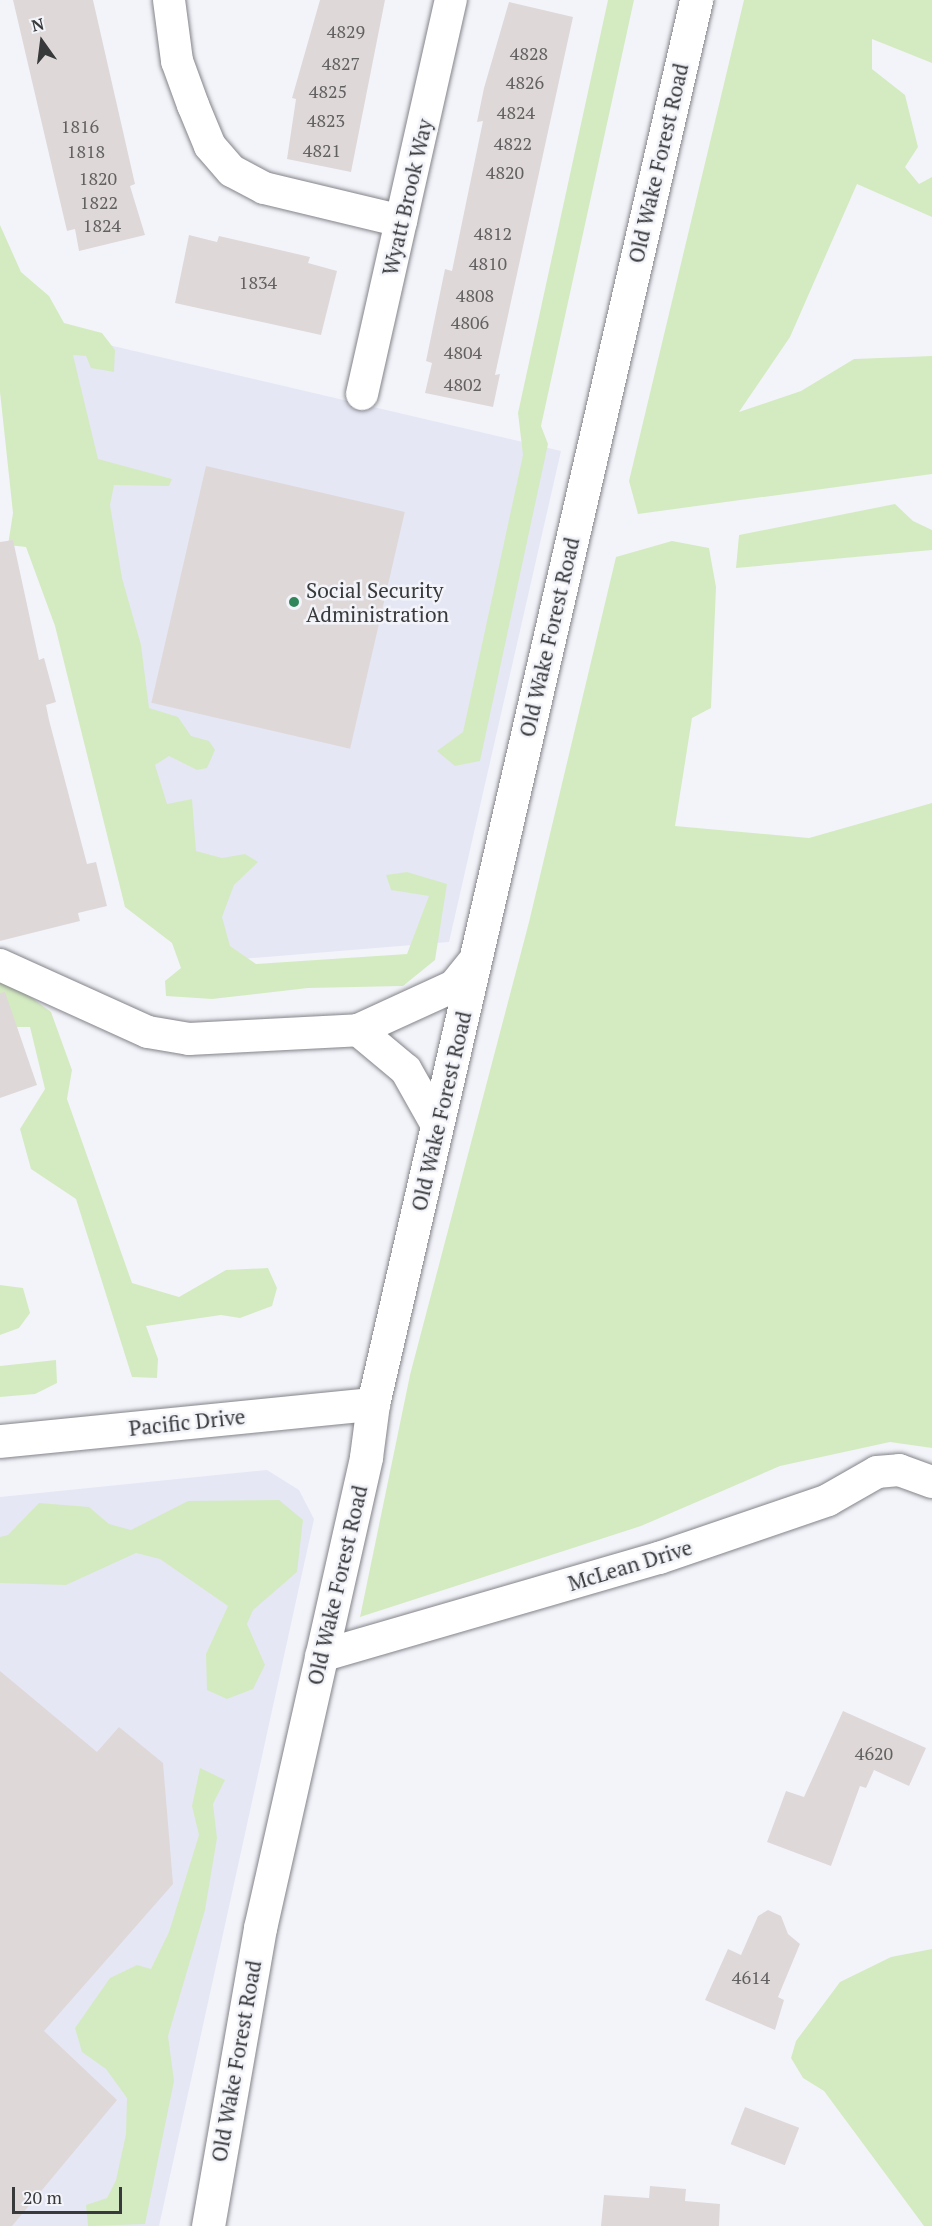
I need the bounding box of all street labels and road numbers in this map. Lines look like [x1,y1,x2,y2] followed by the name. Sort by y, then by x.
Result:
[623,61,693,265] street label: Old Wake Forest Road
[377,116,437,278] street label: Wyatt Brook Way
[514,535,584,739] street label: Old Wake Forest Road
[406,1009,476,1213] street label: Old Wake Forest Road
[128,1403,246,1441] street label: Pacific Drive
[302,1483,372,1687] street label: Old Wake Forest Road
[565,1534,695,1596] street label: McLean Drive
[206,1958,266,2164] street label: Old Wake Forest Road

